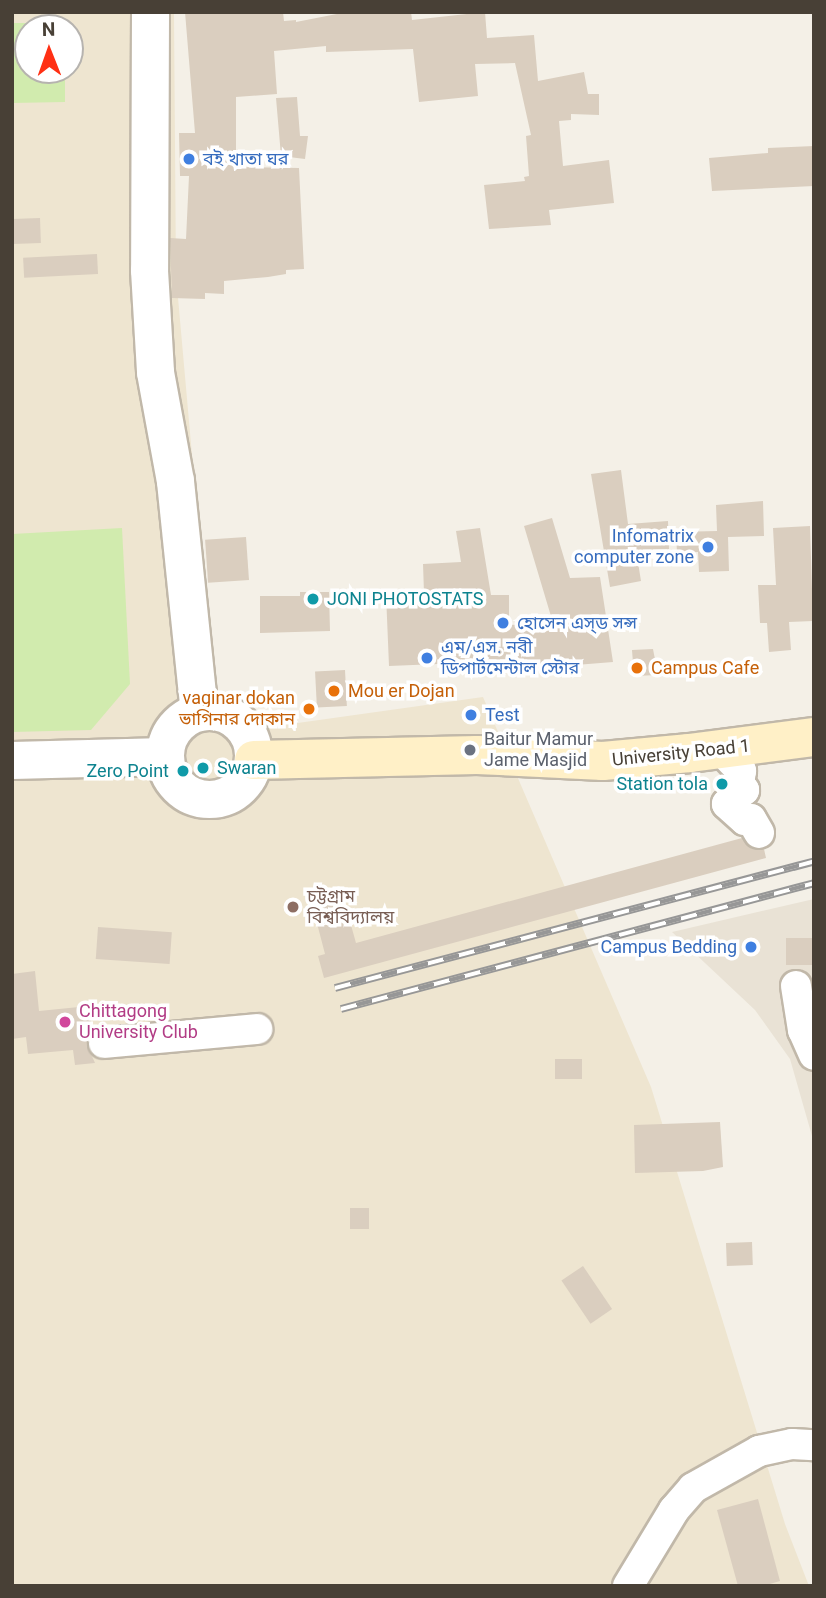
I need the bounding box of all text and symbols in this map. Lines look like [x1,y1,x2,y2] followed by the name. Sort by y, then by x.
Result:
[14,14,84,84] north arrow
[42,18,56,41] text: N
[203,148,288,170] place label: বই খাতা ঘর
[181,151,197,167] marker: বই খাতা ঘর
[574,526,694,568] place label: Infomatrix computer zone
[700,539,716,555] marker: Infomatrix computer zone
[327,588,483,610] place label: JONI PHOTOSTATS
[305,591,321,607] marker: JONI PHOTOSTATS
[517,612,637,634] place label: হোসেন এস্ড সন্স
[495,615,511,631] marker: হোসেন এস্ড সন্স
[441,637,579,680] place label: এম/এস. নবী ডিপার্টমেন্টাল স্টোর
[419,650,435,666] marker: এম/এস. নবী ডিপার্টমেন্টাল স্টোর
[651,657,759,679] place label: Campus Cafe
[629,660,645,676] marker: Campus Cafe
[348,680,455,702] place label: Mou er Dojan
[326,683,342,699] marker: Mou er Dojan
[179,688,295,730] place label: vaginar dokan ভাগিনার দোকান
[301,701,317,717] marker: vaginar dokan ভাগিনার দোকান
[485,704,520,726] place label: Test
[463,707,479,723] marker: Test
[484,729,593,772] place label: Baitur Mamur Jame Masjid
[611,735,751,771] street label: University Road 1
[462,742,478,758] marker: Baitur Mamur Jame Masjid
[217,757,276,779] place label: Swaran
[86,760,169,782] place label: Zero Point
[195,760,211,776] marker: Swaran
[175,763,191,779] marker: Zero Point
[617,773,708,795] place label: Station tola
[714,776,730,792] marker: Station tola
[307,886,394,928] place label: চট্টগ্রাম বিশ্ববিদ্যালয়
[285,899,301,915] marker: চট্টগ্রাম বিশ্ববিদ্যালয়
[600,936,737,958] place label: Campus Bedding
[743,939,759,955] marker: Campus Bedding
[79,1001,198,1044] place label: Chittagong University Club
[57,1014,73,1030] marker: Chittagong University Club

